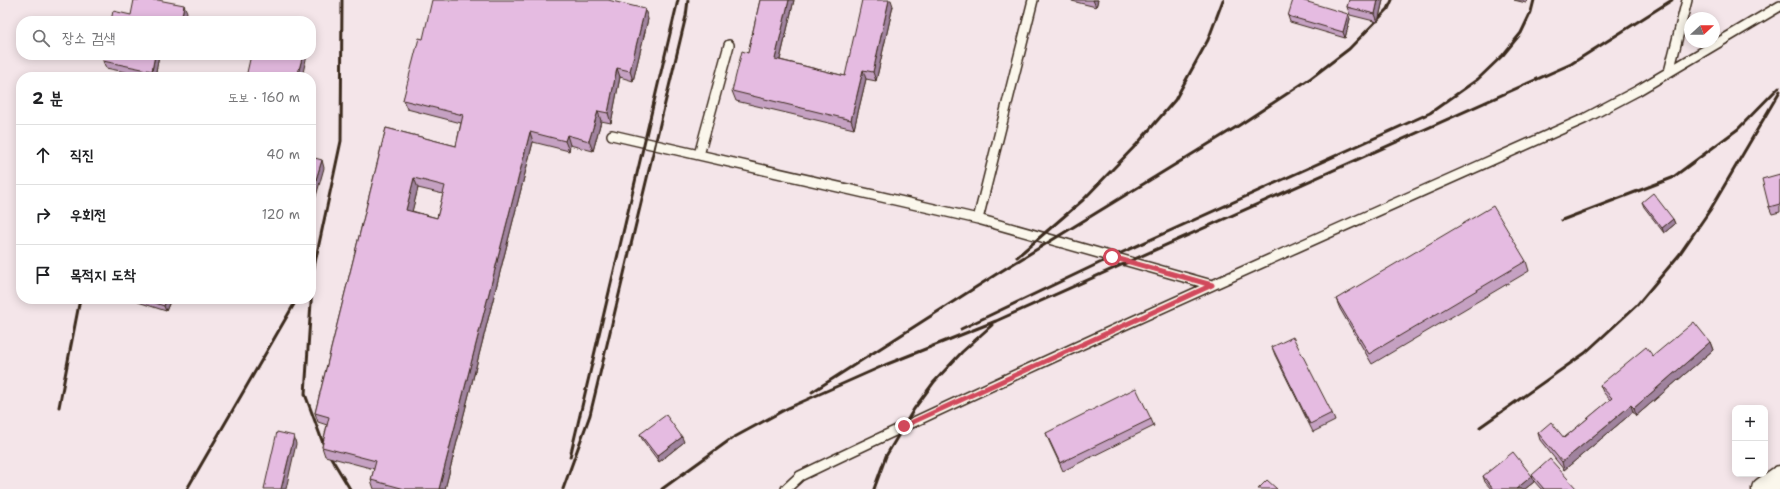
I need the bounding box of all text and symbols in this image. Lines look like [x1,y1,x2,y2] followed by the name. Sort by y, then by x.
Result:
[1684,12,1720,48] north arrow
[16,16,316,60] search box
[30,27,52,49] icon: search
[62,28,115,48] text: 장소 검색
[32,87,63,109] text: 2 분
[228,89,300,106] text: 도보 · 160 m
[32,144,54,166] icon: ahead
[70,145,94,165] text: 직진
[266,146,300,163] text: 40 m
[32,204,54,226] icon: right
[70,205,106,225] text: 우회전
[262,206,300,223] text: 120 m
[1103,248,1121,266] route start
[32,264,54,286] icon: arrive
[70,265,136,285] text: 목적지 도착
[1732,405,1768,477] map controls
[1732,405,1768,441] button: +
[895,417,913,435] route end
[1732,441,1768,477] button: −

